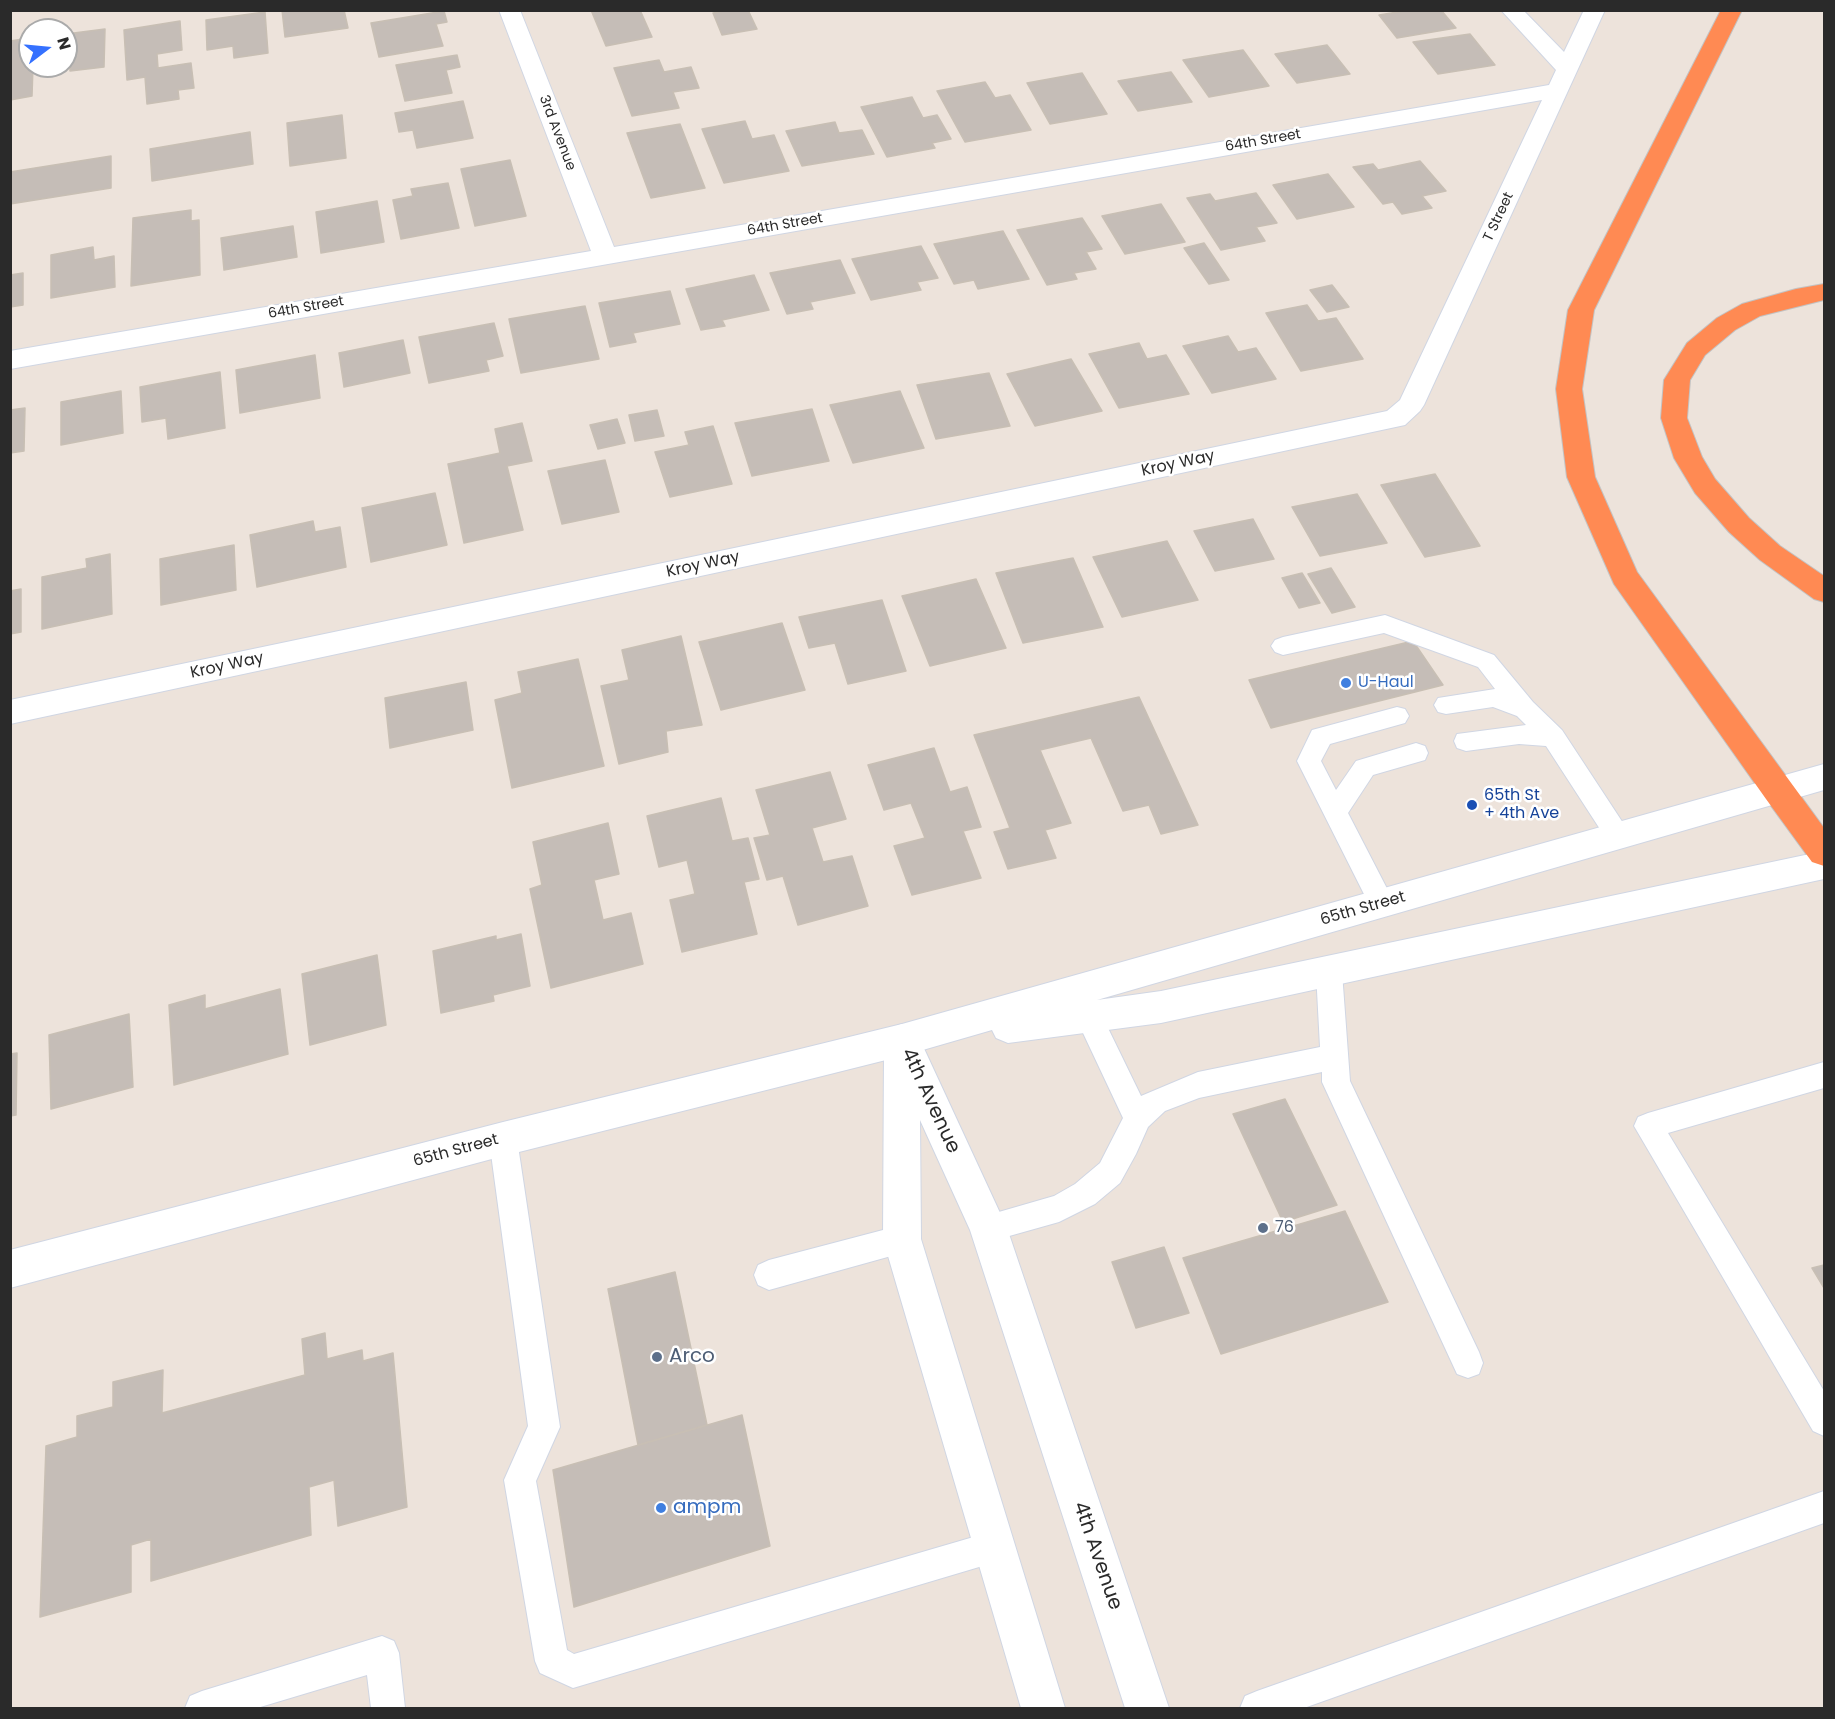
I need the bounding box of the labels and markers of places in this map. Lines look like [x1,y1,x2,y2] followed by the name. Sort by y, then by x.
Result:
[1358,673,1414,693] place label: U-Haul
[1339,676,1353,690] marker: U-Haul
[1484,786,1559,824] place label: 65th St + 4th Ave
[1465,798,1479,812] marker: 65th St + 4th Ave
[1275,1218,1294,1238] place label: 76
[1256,1221,1270,1235] marker: 76
[669,1345,715,1369] place label: Arco
[650,1350,664,1364] marker: Arco
[673,1496,741,1520] place label: ampm
[654,1501,668,1515] marker: ampm

